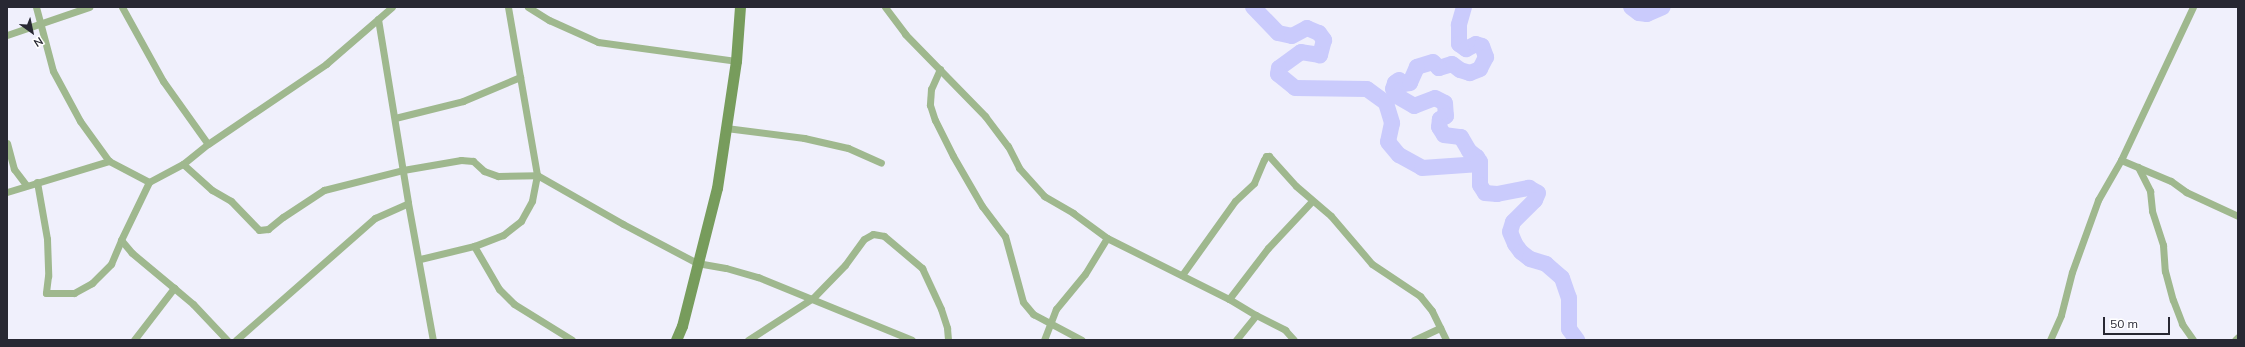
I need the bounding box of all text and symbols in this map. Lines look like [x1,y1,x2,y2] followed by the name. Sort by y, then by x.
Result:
[12,12,52,52] north arrow
[31,34,46,50] text: N
[2105,309,2172,335] scale bar
[2110,316,2138,331] text: 50 m

